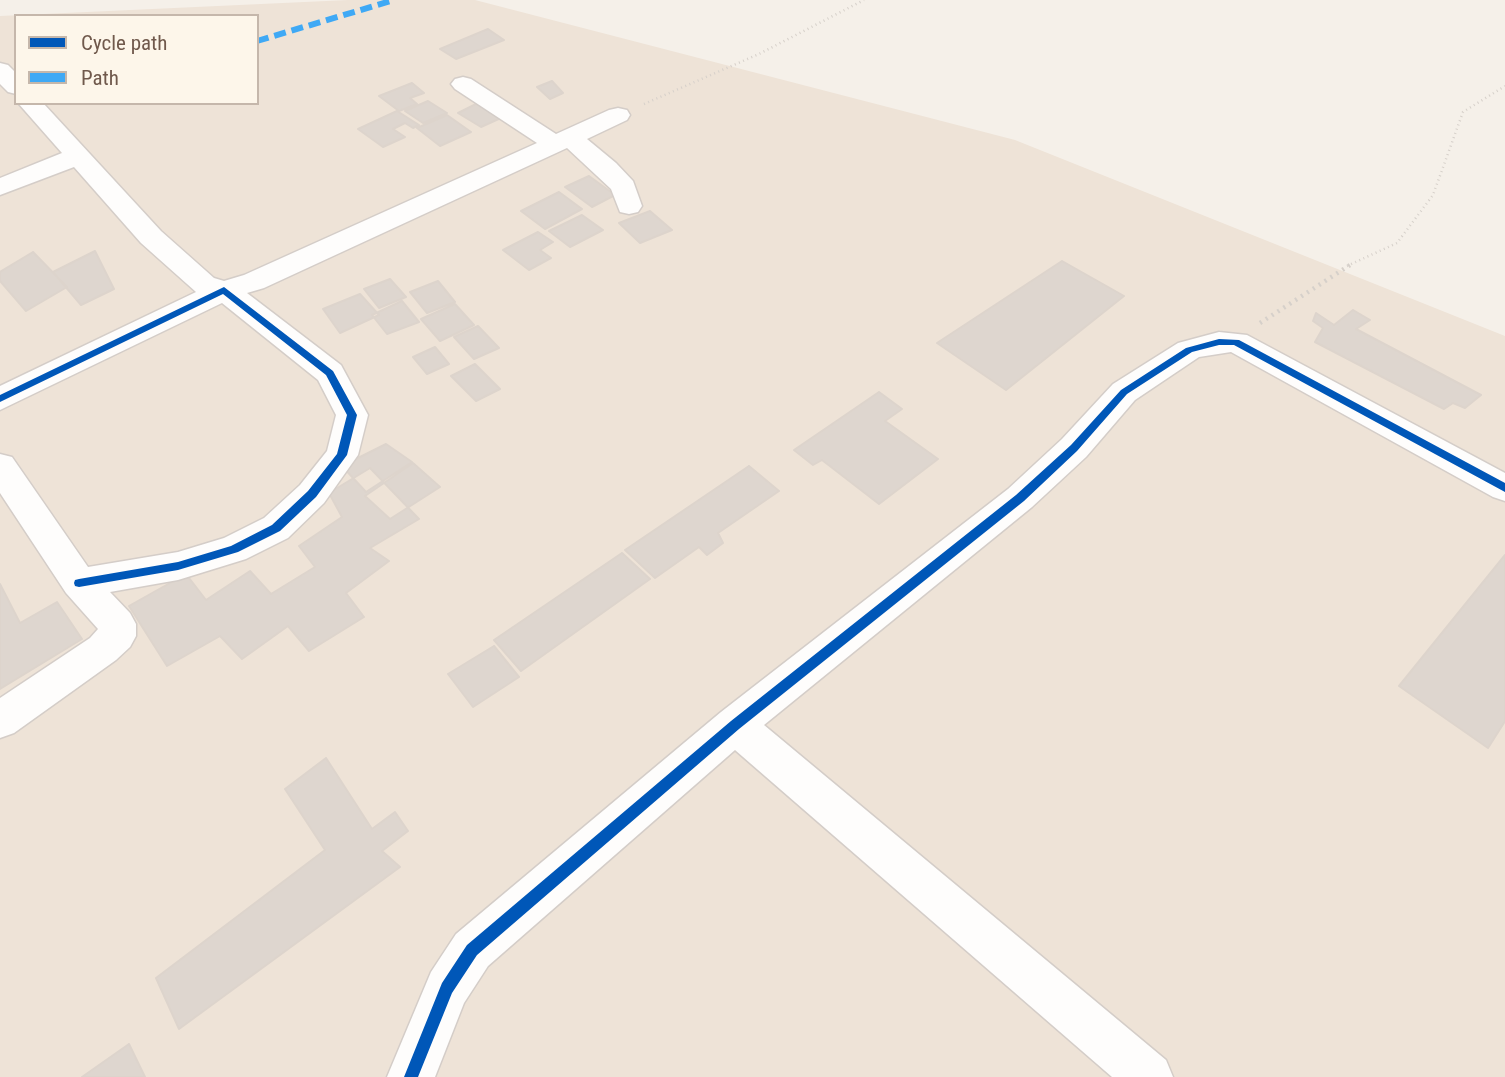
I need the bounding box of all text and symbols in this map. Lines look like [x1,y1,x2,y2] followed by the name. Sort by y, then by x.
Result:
[14,14,259,105] legend
[81,31,167,55] text: Cycle path
[81,66,119,90] text: Path

